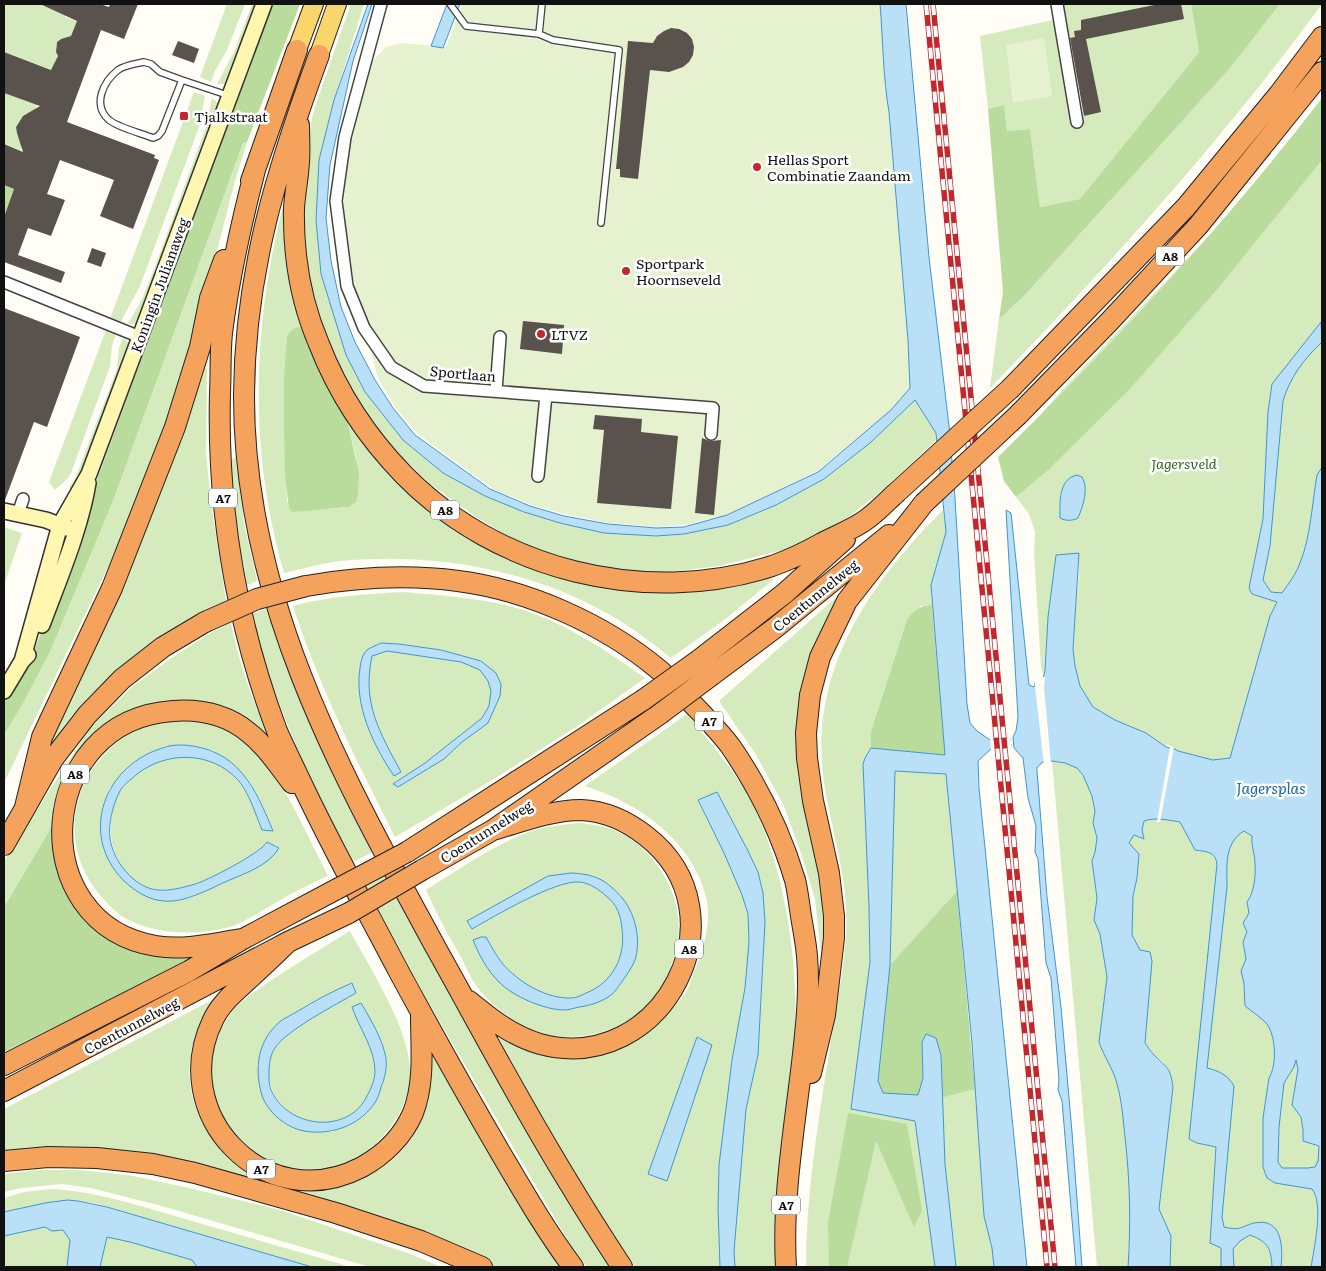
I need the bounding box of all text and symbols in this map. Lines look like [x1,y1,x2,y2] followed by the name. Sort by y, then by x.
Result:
[194,106,268,126] place label: Tjalkstraat
[178,110,190,122] marker: Tjalkstraat
[767,149,911,185] place label: Hellas Sport Combinatie Zaandam
[751,161,763,173] marker: Hellas Sport Combinatie Zaandam
[125,215,193,355] street label: Koningin Julianaweg
[1156,247,1184,266] road number: A8
[636,253,722,289] place label: Sportpark Hoornseveld
[620,265,632,277] marker: Sportpark Hoornseveld
[551,324,588,344] place label: LTVZ
[535,328,547,340] marker: LTVZ
[429,360,497,386] street label: Sportlaan
[1151,453,1217,473] park label: Jagersveld
[209,488,237,508] road number: A7
[431,500,459,520] road number: A8
[768,554,862,636] street label: Coentunnelweg
[695,711,723,730] road number: A7
[61,764,89,784] road number: A8
[1236,776,1306,799] water label: Jagersplas
[436,795,536,867] street label: Coentunnelweg
[675,940,703,959] road number: A8
[80,991,182,1059] street label: Coentunnelweg
[247,1160,275,1178] road number: A7
[772,1196,800,1214] road number: A7

